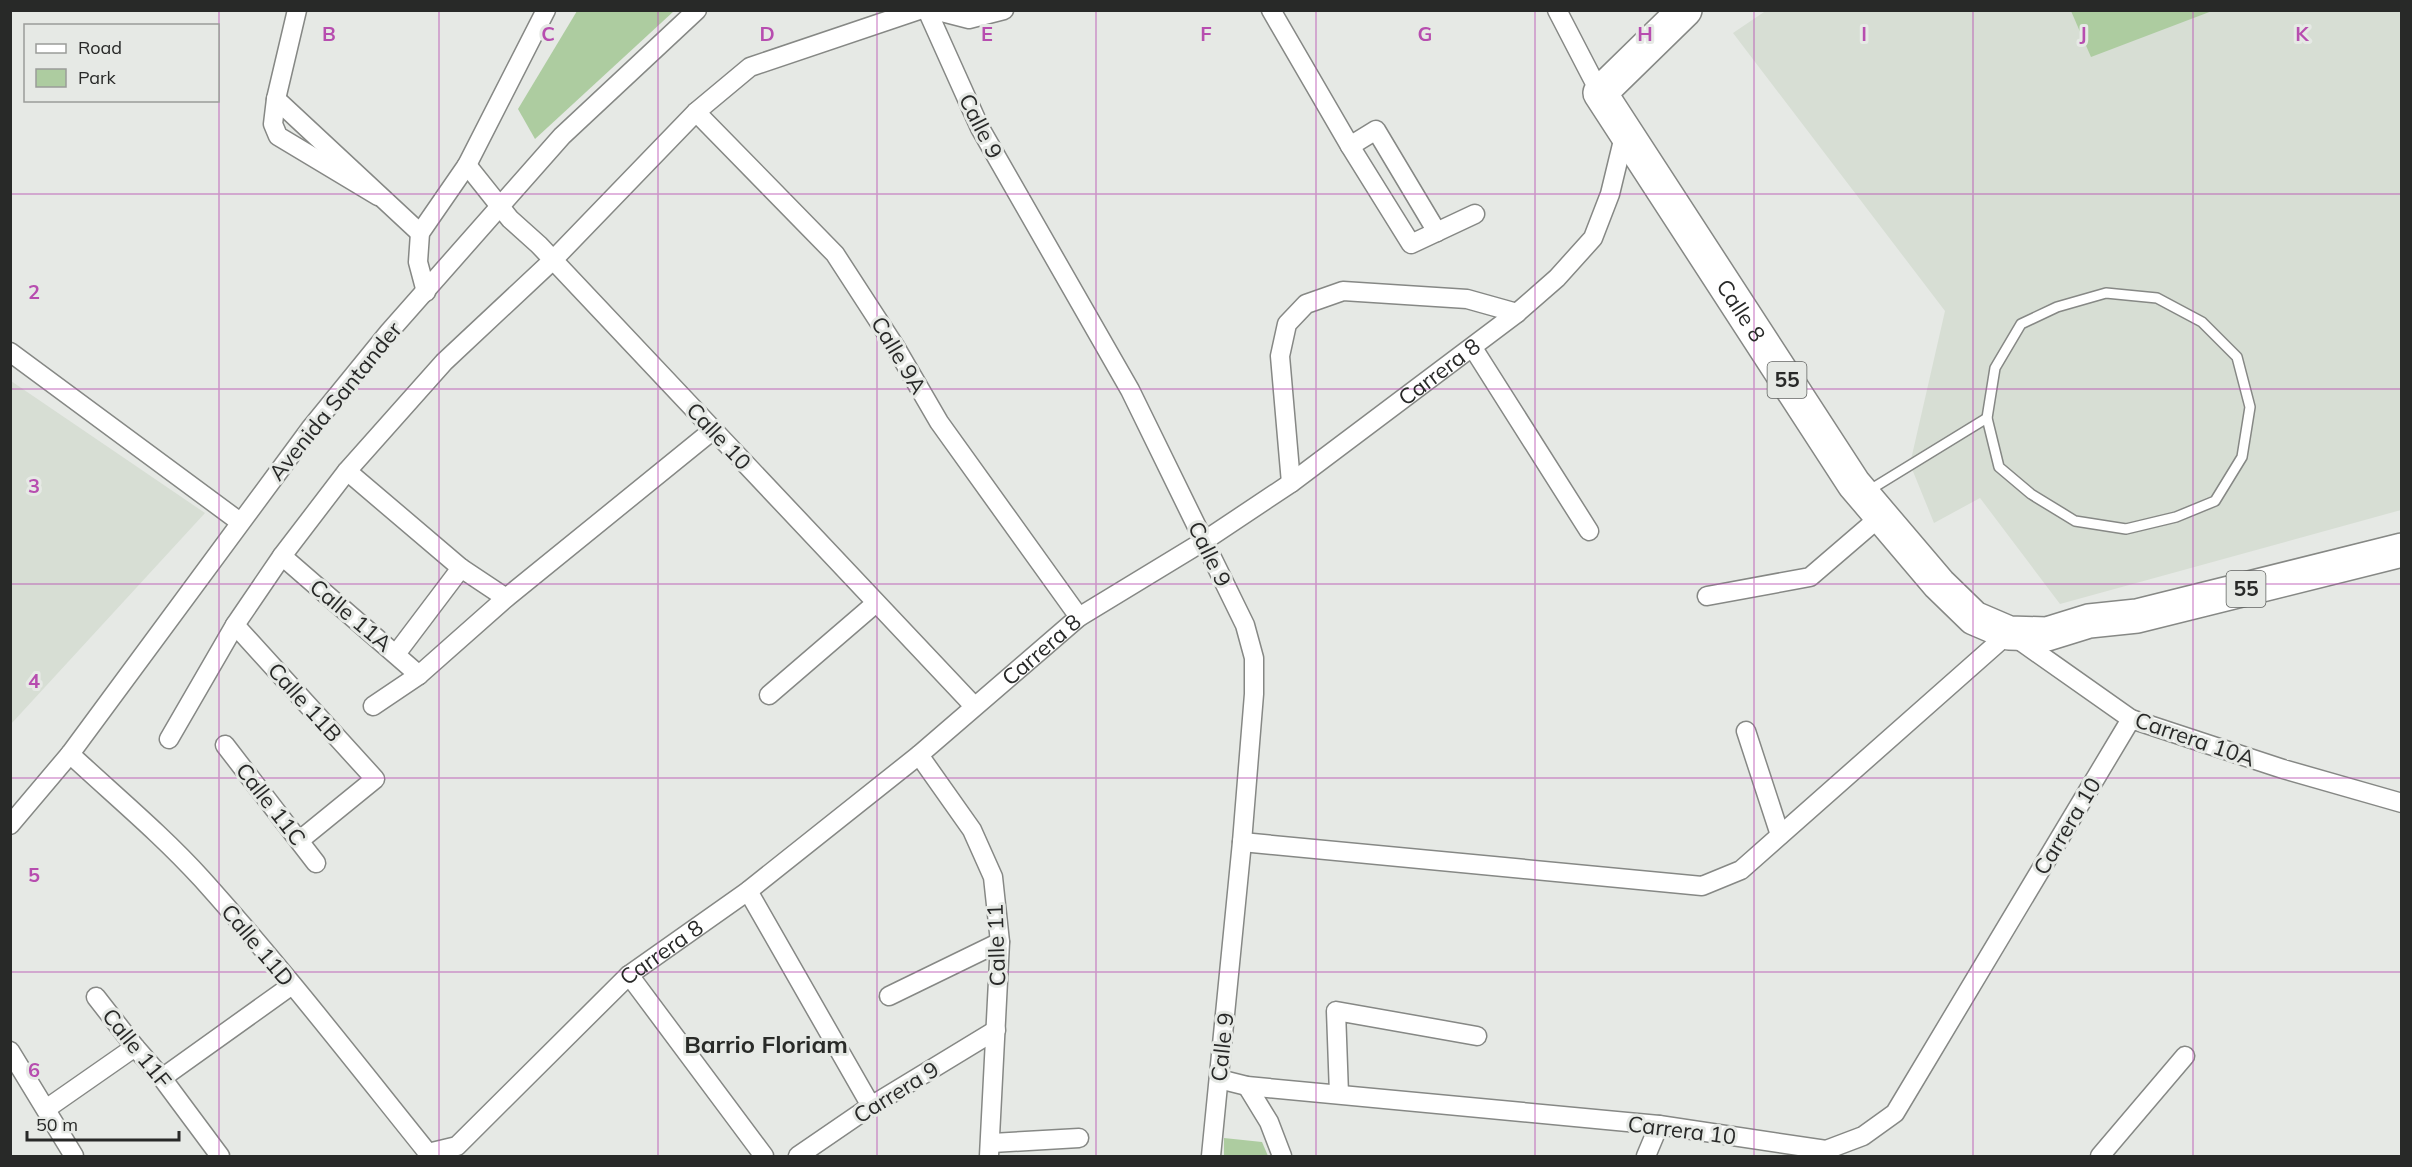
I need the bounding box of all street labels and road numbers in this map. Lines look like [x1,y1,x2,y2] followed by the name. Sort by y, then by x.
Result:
[953,89,1009,163] street label: Calle 9
[1711,274,1772,347] street label: Calle 8
[865,311,933,399] street label: Calle 9A
[262,316,408,486] street label: Avenida Santander
[1392,332,1486,412] street label: Carrera 8
[1768,362,1806,398] road number: 55
[681,396,757,476] street label: Calle 10
[1182,517,1238,591] street label: Calle 9
[2226,571,2266,607] road number: 55
[304,573,398,657] street label: Calle 11A
[996,608,1087,691] street label: Carrera 8
[262,656,348,748] street label: Calle 11B
[2131,705,2259,773] street label: Carrera 10A
[230,757,312,851] street label: Calle 11C
[2027,772,2107,880] street label: Carrera 10
[215,898,301,992] street label: Calle 11D
[981,903,1011,987] street label: Calle 11
[613,913,709,991] street label: Carrera 8
[96,1002,178,1094] street label: Calle 11F
[1204,1011,1240,1083] street label: Calle 9
[848,1055,944,1129] street label: Carrera 9
[1626,1109,1738,1151] street label: Carrera 10

